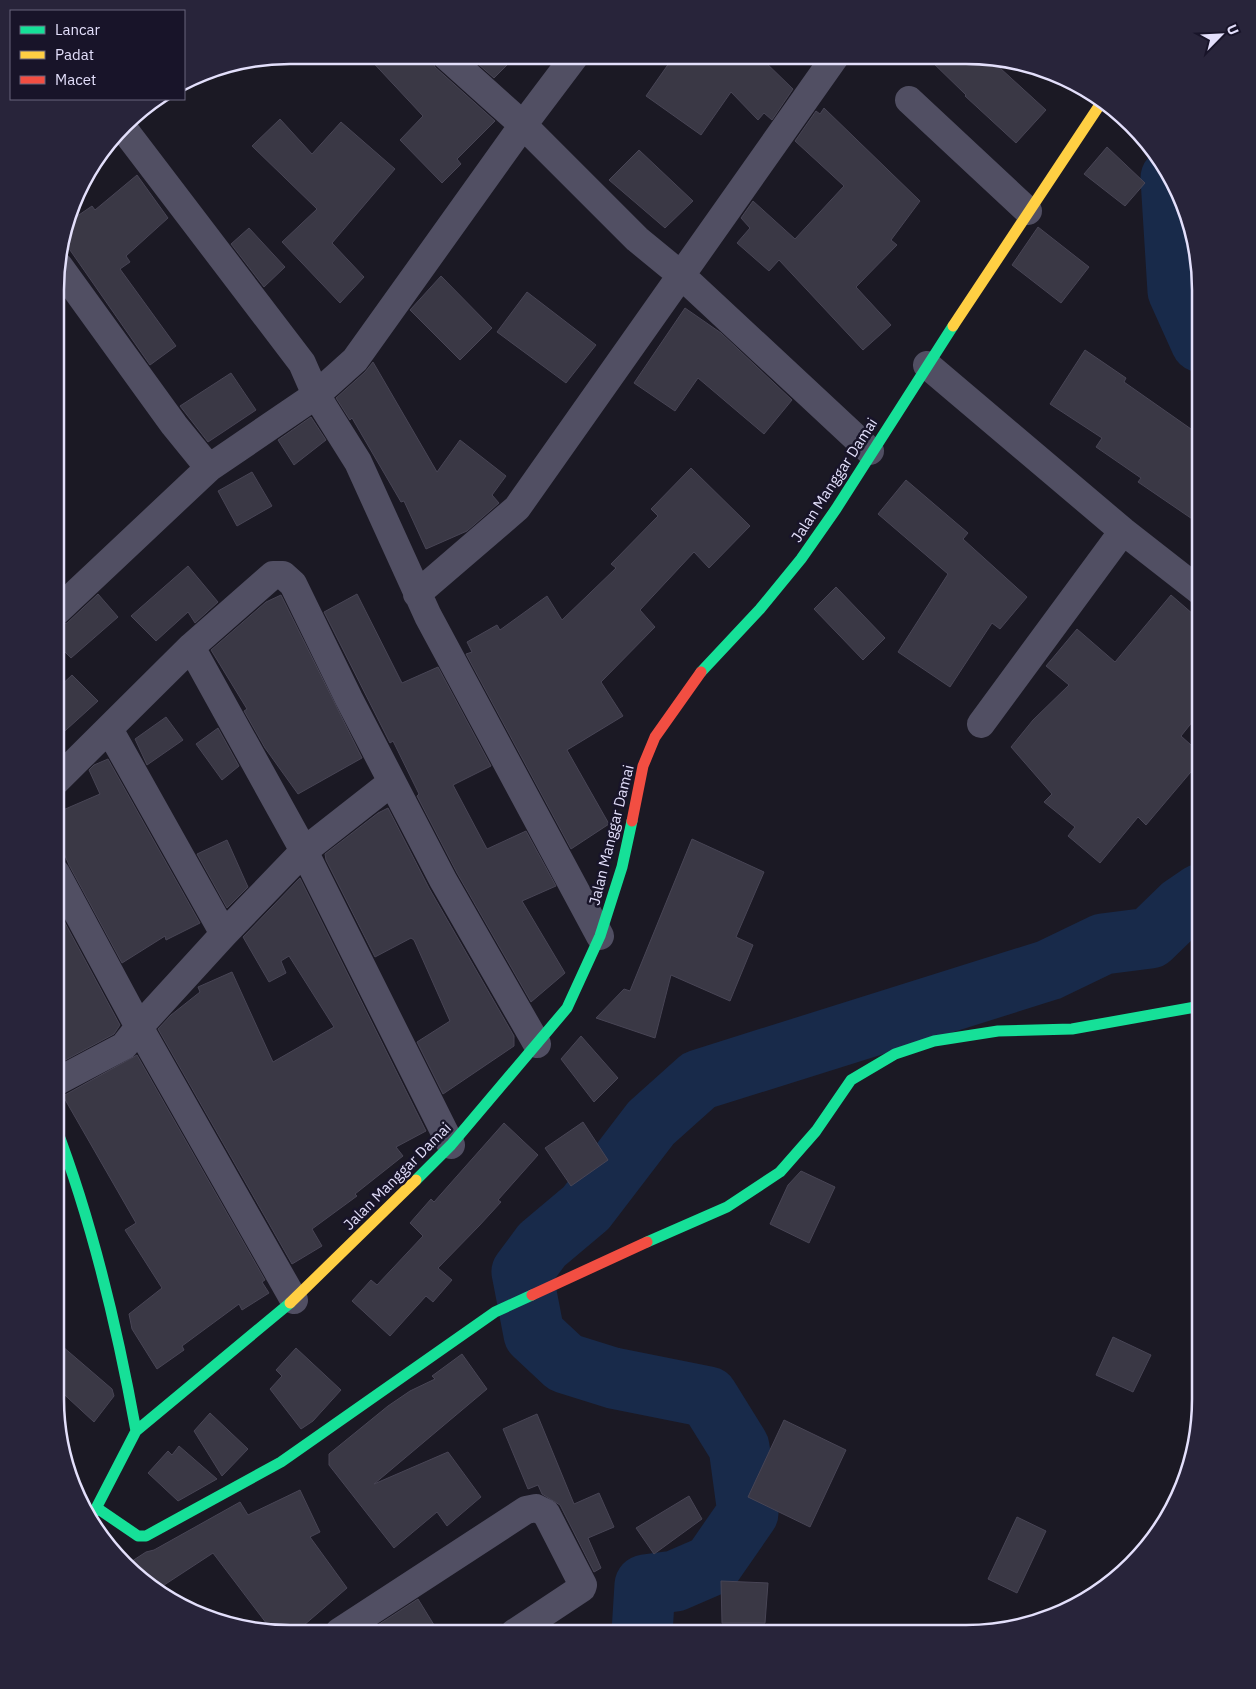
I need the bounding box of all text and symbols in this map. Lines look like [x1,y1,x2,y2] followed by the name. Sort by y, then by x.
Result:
[10,10,185,100] legend
[1196,10,1246,60] north arrow
[55,20,101,39] text: Lancar
[1223,22,1243,38] text: U
[55,45,94,64] text: Padat
[55,70,96,89] text: Macet
[787,414,881,546] street label: Jalan Manggar Damai
[584,763,638,907] street label: Jalan Manggar Damai
[339,1118,455,1234] street label: Jalan Manggar Damai

